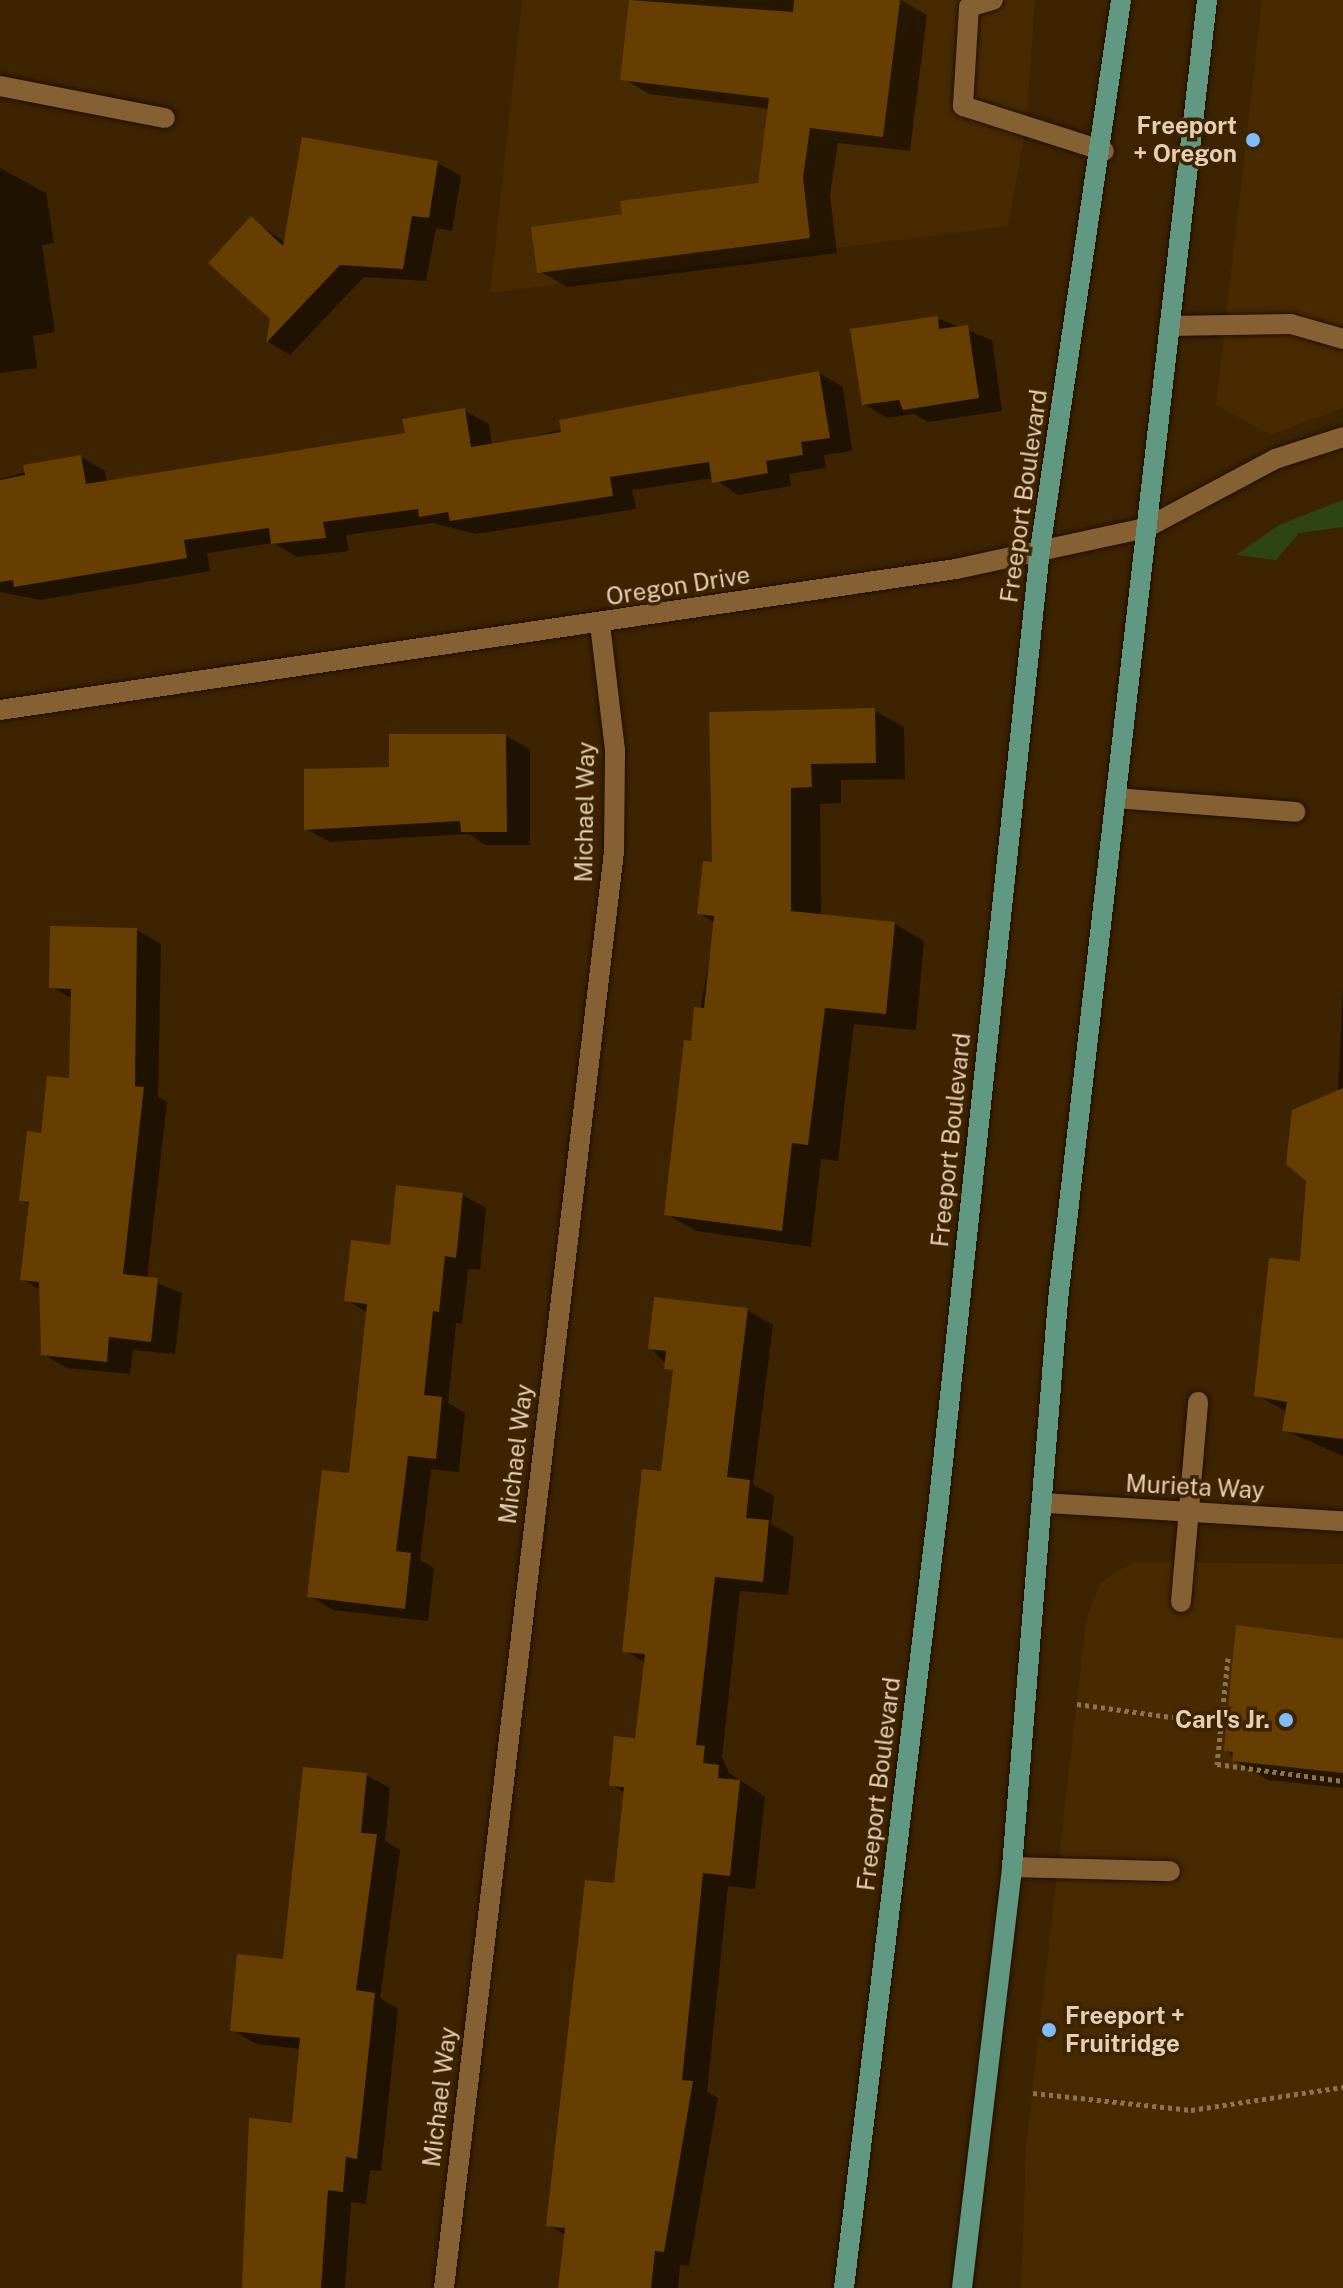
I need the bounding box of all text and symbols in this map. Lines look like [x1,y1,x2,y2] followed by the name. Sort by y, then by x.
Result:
[1133,112,1237,168] place label: Freeport + Oregon
[1244,131,1262,149] marker: Freeport + Oregon
[995,387,1053,605] street label: Freeport Boulevard
[604,560,752,612] street label: Oregon Drive
[569,741,601,883] street label: Michael Way
[925,1032,977,1248] street label: Freeport Boulevard
[493,1382,539,1526] street label: Michael Way
[1125,1469,1265,1505] street label: Murieta Way
[852,1675,906,1893] street label: Freeport Boulevard
[1175,1706,1270,1734] place label: Carl's Jr.
[1277,1711,1295,1729] marker: Carl's Jr.
[1065,2002,1185,2058] place label: Freeport + Fruitridge
[1040,2021,1058,2039] marker: Freeport + Fruitridge
[417,2025,463,2169] street label: Michael Way

